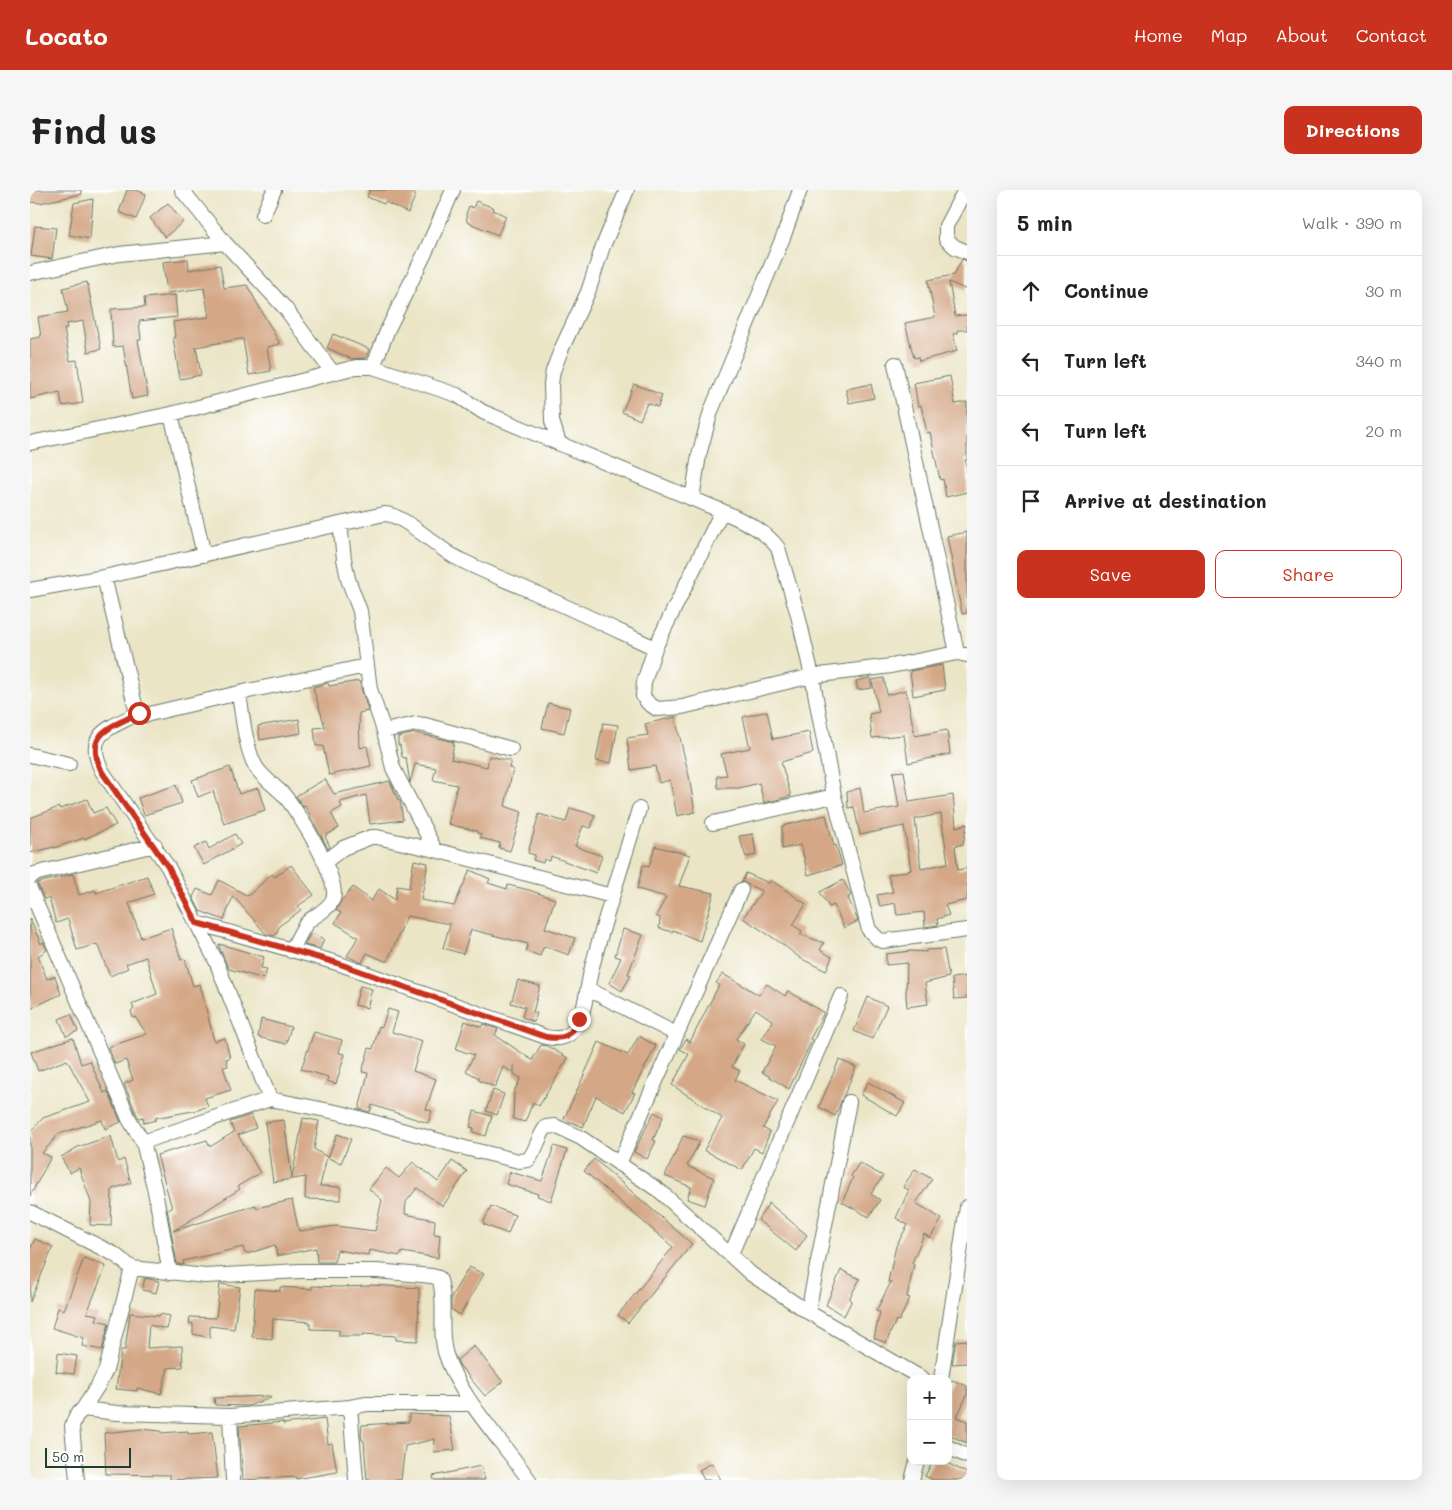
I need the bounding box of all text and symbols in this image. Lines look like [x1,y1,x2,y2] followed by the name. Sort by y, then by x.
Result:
[25,20,108,51] text: Locato
[1134,23,1183,47] text: Home
[1211,23,1247,47] text: Map
[1275,23,1328,47] text: About
[1356,23,1427,47] text: Contact
[1284,106,1422,154] button: Directions
[30,107,157,153] text: Find us
[1017,209,1073,236] text: 5 min
[1302,212,1402,233] text: Walk · 390 m
[1017,277,1045,305] icon: ahead
[1064,278,1149,303] text: Continue
[1365,280,1402,301] text: 30 m
[1017,347,1045,375] icon: left
[1064,348,1147,373] text: Turn left
[1355,350,1402,371] text: 340 m
[1017,417,1045,445] icon: left
[1064,418,1147,443] text: Turn left
[1365,420,1402,441] text: 20 m
[1017,487,1045,515] icon: arrive
[1064,488,1267,513] text: Arrive at destination
[1017,550,1205,598] button: Save
[1215,550,1402,598] button: Share
[128,702,151,725] route start
[568,1008,591,1031] route end
[907,1375,952,1465] map controls
[907,1375,952,1420] button: +
[907,1420,952,1465] button: −
[45,1445,131,1468] scale bar
[52,1447,84,1466] text: 50 m

